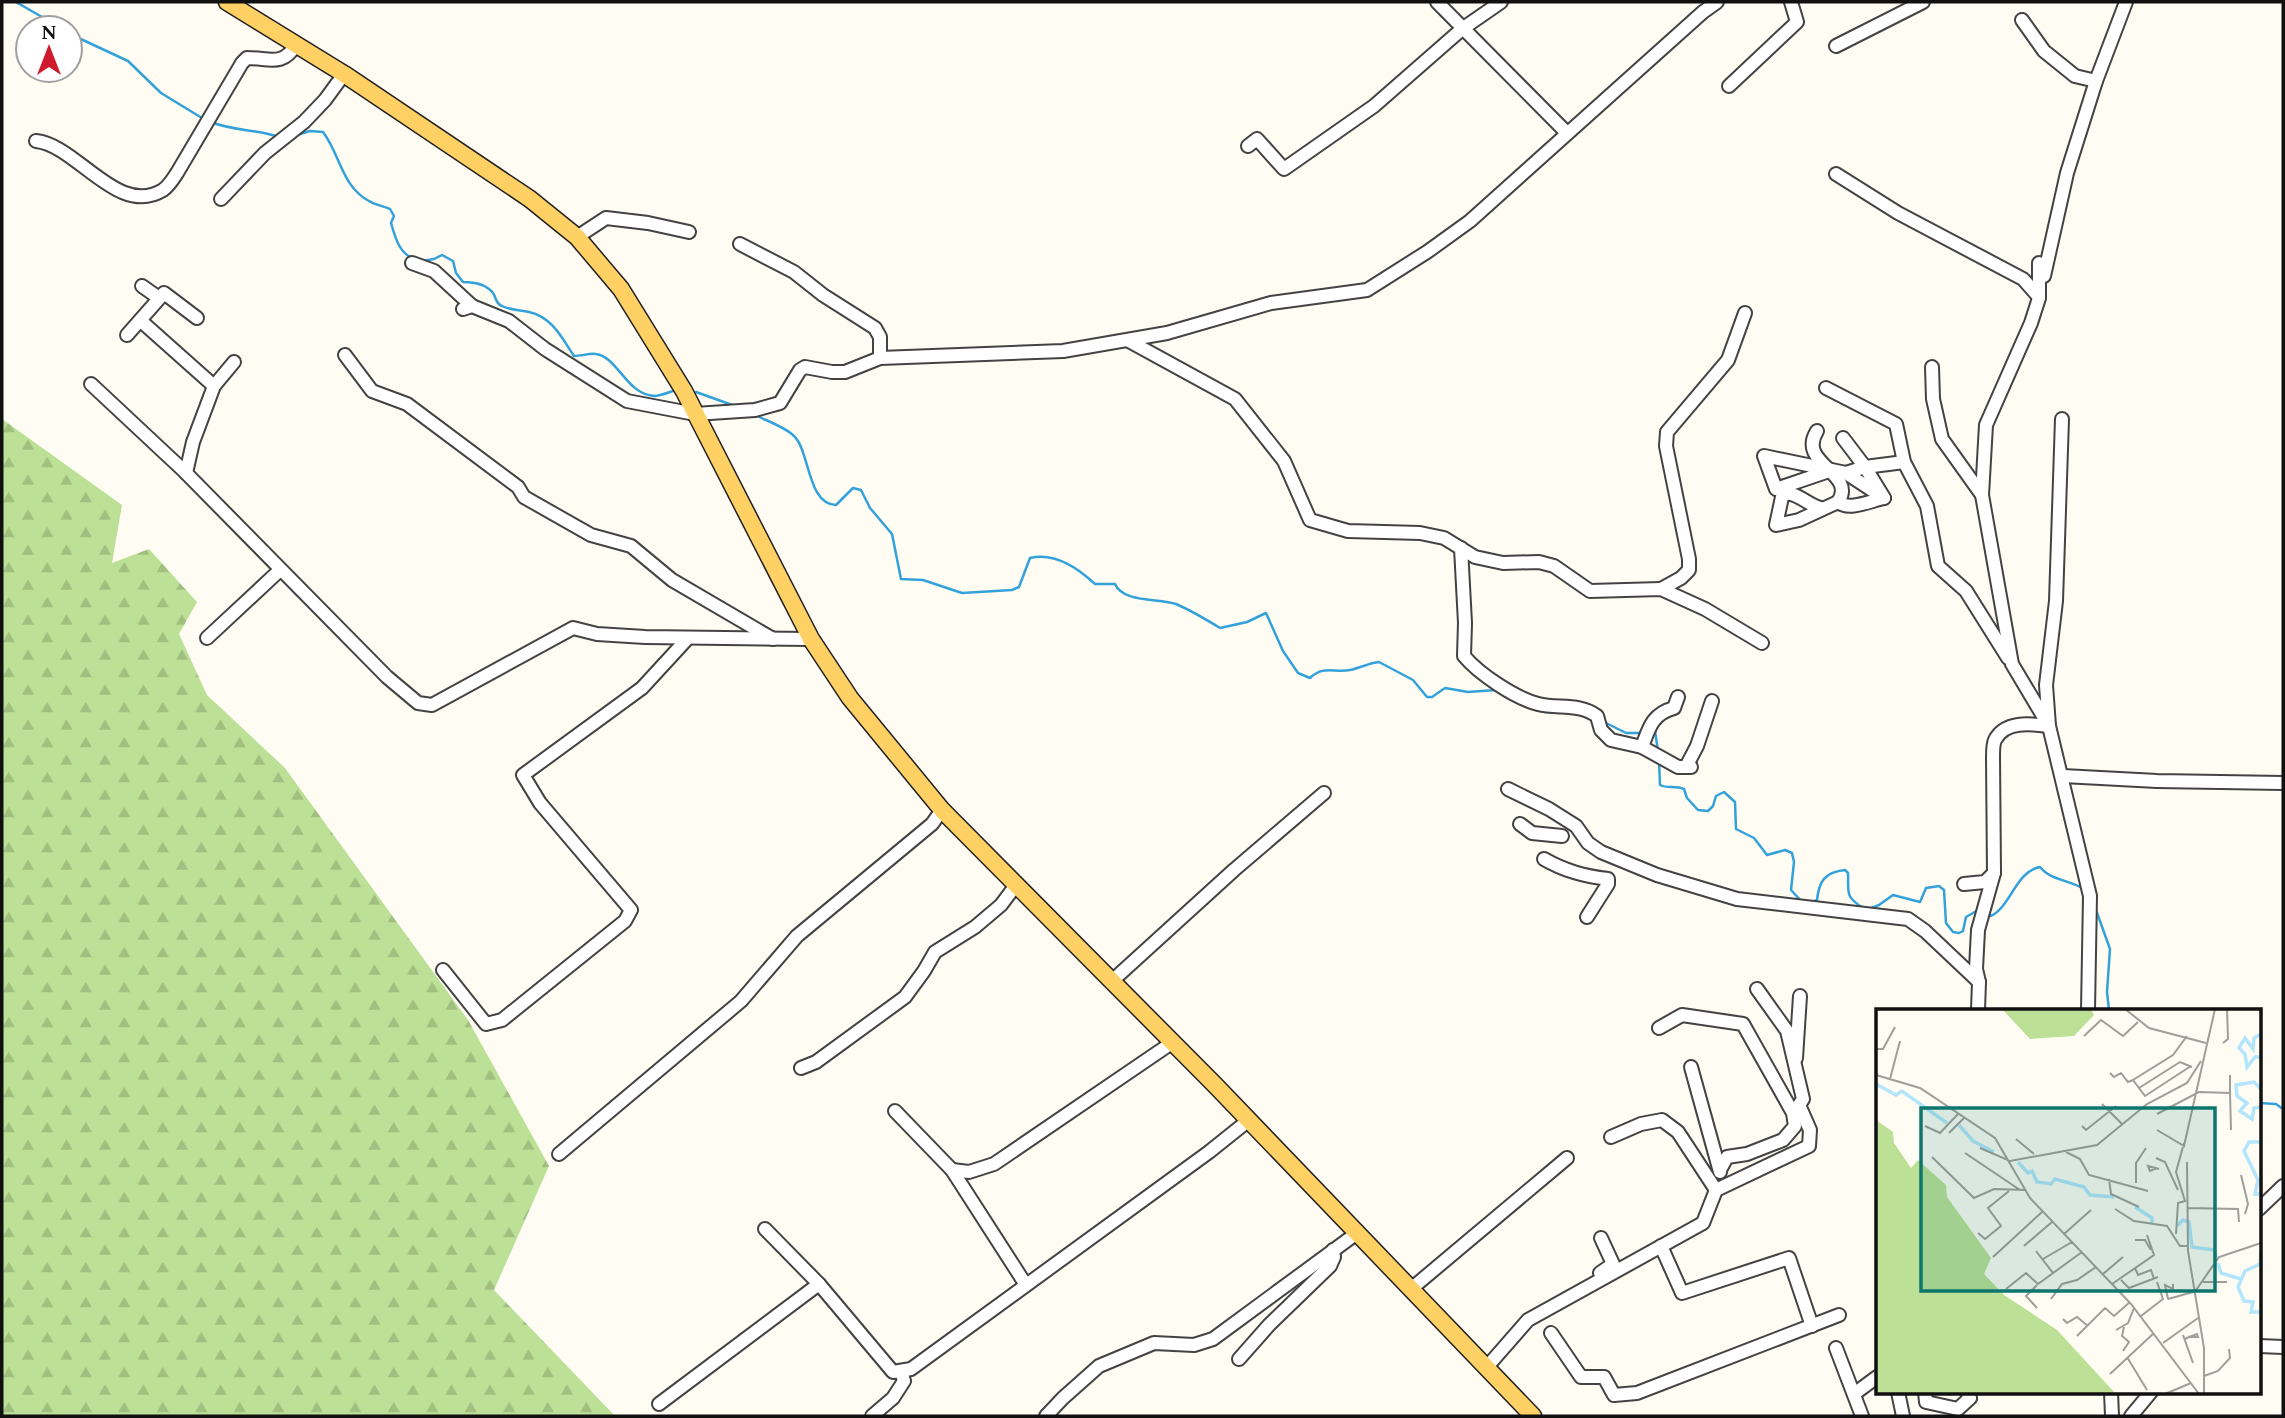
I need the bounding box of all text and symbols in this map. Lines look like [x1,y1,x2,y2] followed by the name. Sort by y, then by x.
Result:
[14,14,84,84] north arrow
[41,19,57,48] text: N
[1876,1009,2260,1394] inset map

